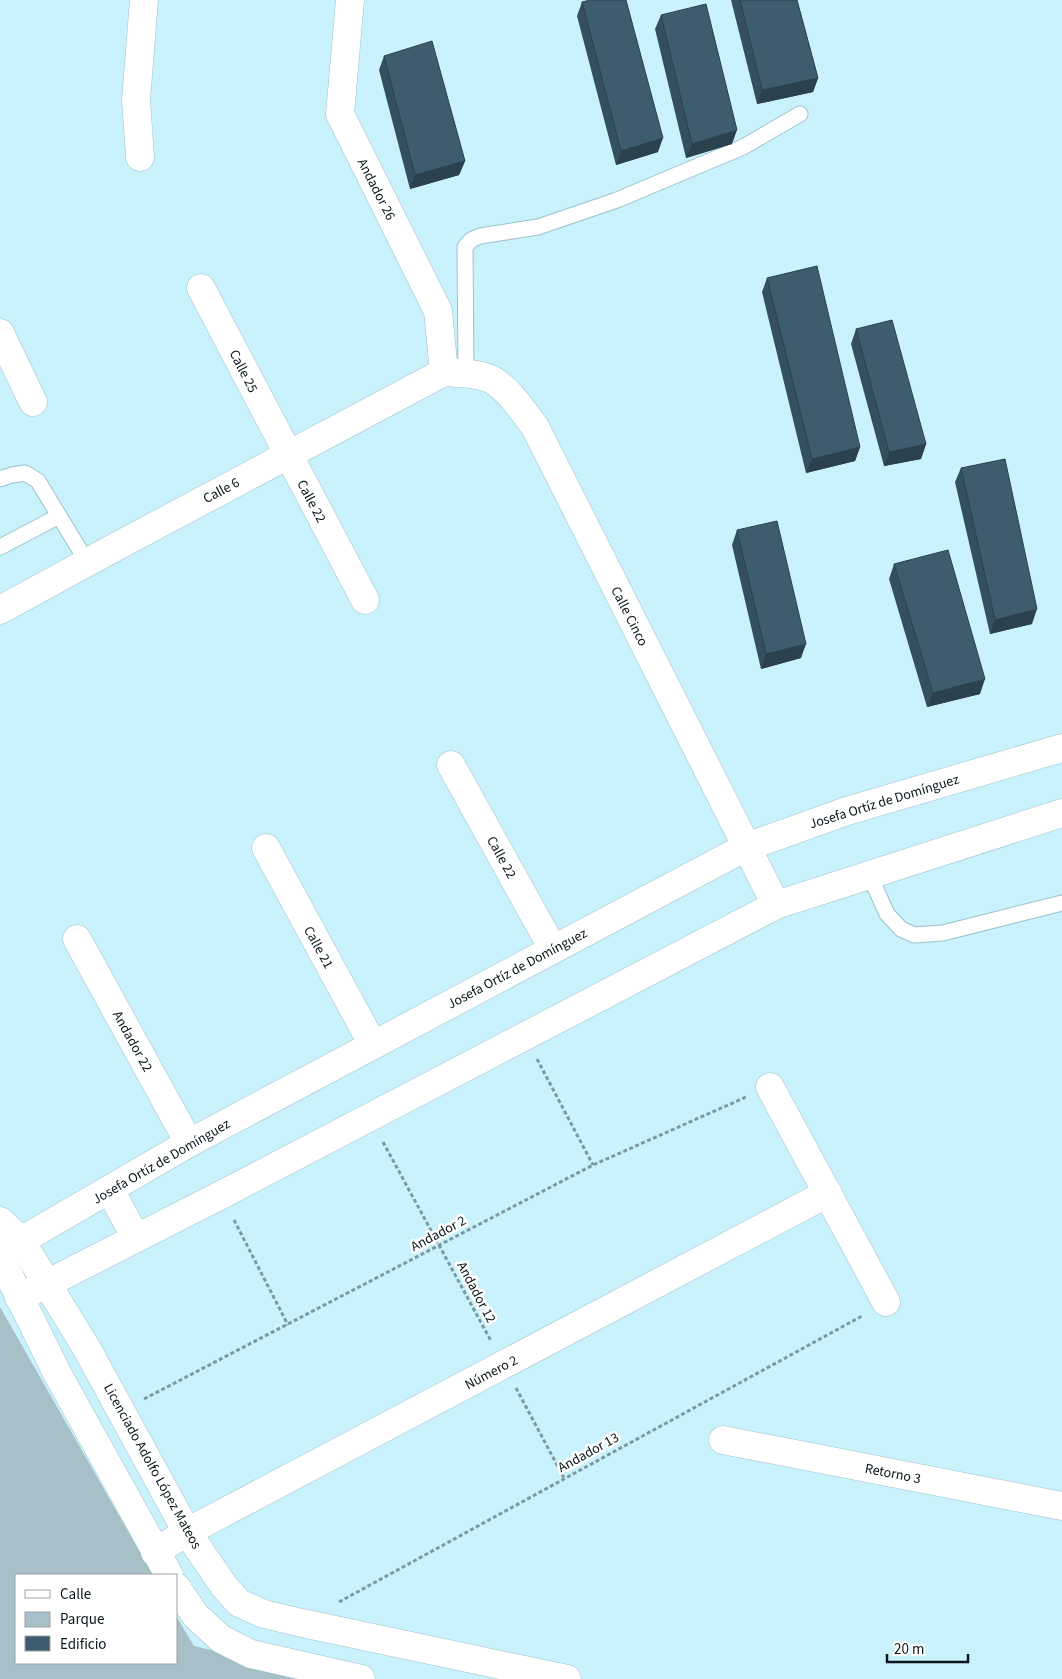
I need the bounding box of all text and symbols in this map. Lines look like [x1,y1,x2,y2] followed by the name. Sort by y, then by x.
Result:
[352,155,400,224] street label: Andador 26
[224,346,262,396] street label: Calle 25
[200,473,243,509] street label: Calle 6
[292,477,331,526] street label: Calle 22
[606,583,653,650] street label: Calle Cinco
[807,770,962,834] street label: Josefa Ortíz de Domínguez
[481,833,521,882] street label: Calle 22
[298,923,338,972] street label: Calle 21
[444,923,591,1014] street label: Josefa Ortíz de Domínguez
[107,1007,157,1076] street label: Andador 22
[89,1114,234,1209] street label: Josefa Ortíz de Domínguez
[407,1211,470,1257] street label: Andador 2
[452,1258,501,1327] street label: Andador 12
[461,1351,521,1395] street label: Número 2
[98,1380,206,1553] street label: Licenciado Adolfo López Mateos
[554,1428,623,1478] street label: Andador 13
[863,1459,923,1489] street label: Retorno 3
[15,1574,178,1664] legend
[60,1584,91,1605] text: Calle
[60,1609,104,1630] text: Parque
[887,1632,968,1664] scale bar
[60,1634,107,1655] text: Edificio
[894,1639,924,1660] text: 20 m

